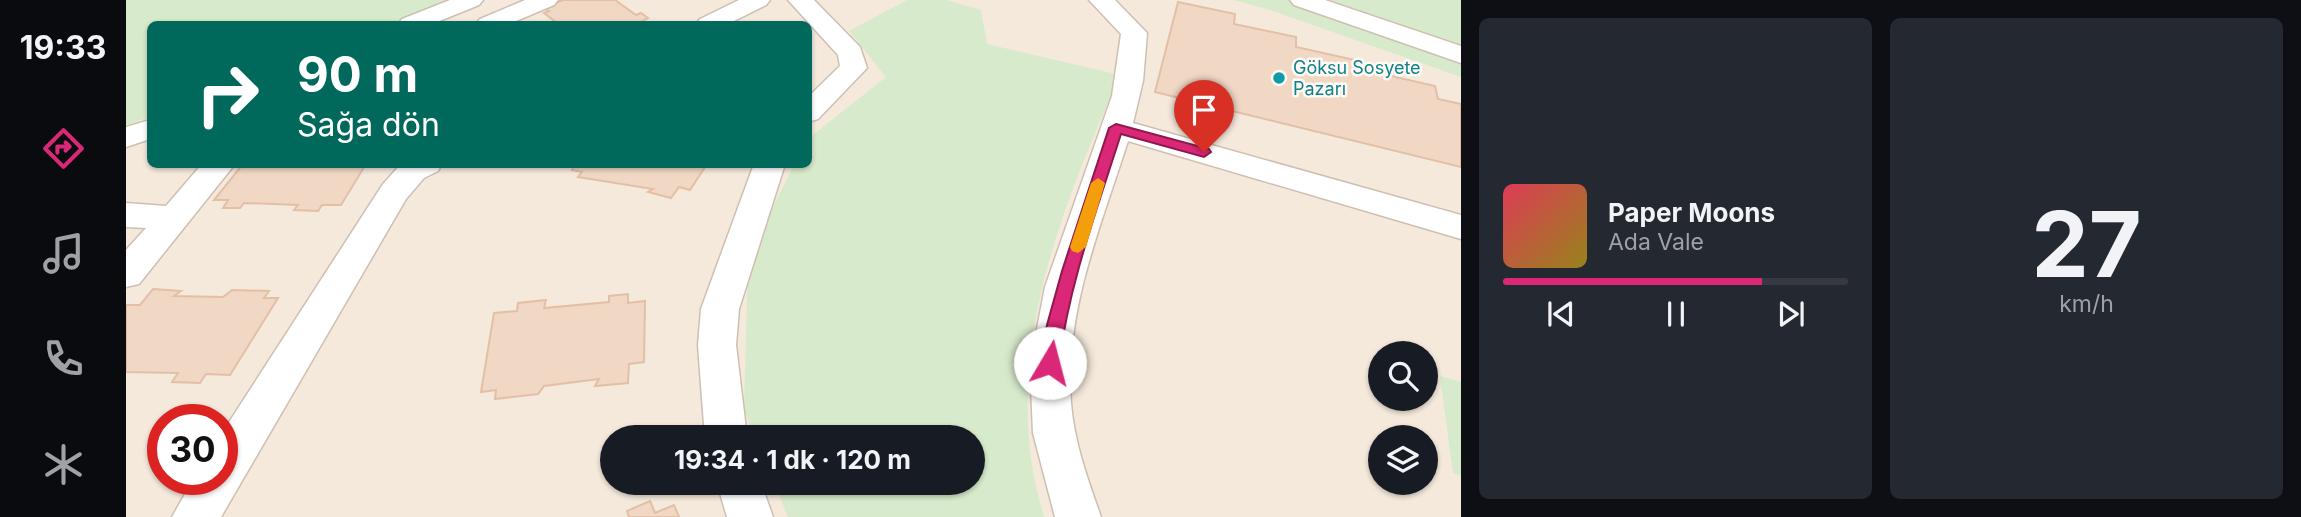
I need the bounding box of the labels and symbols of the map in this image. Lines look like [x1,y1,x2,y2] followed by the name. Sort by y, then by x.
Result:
[1293,57,1421,99] place label: Göksu Sosyete Pazarı
[1271,70,1287,86] marker: Göksu Sosyete Pazarı
[1174,80,1234,152] pin
[1013,326,1087,400] position arrow
[147,404,238,495] speed limit sign: 30

